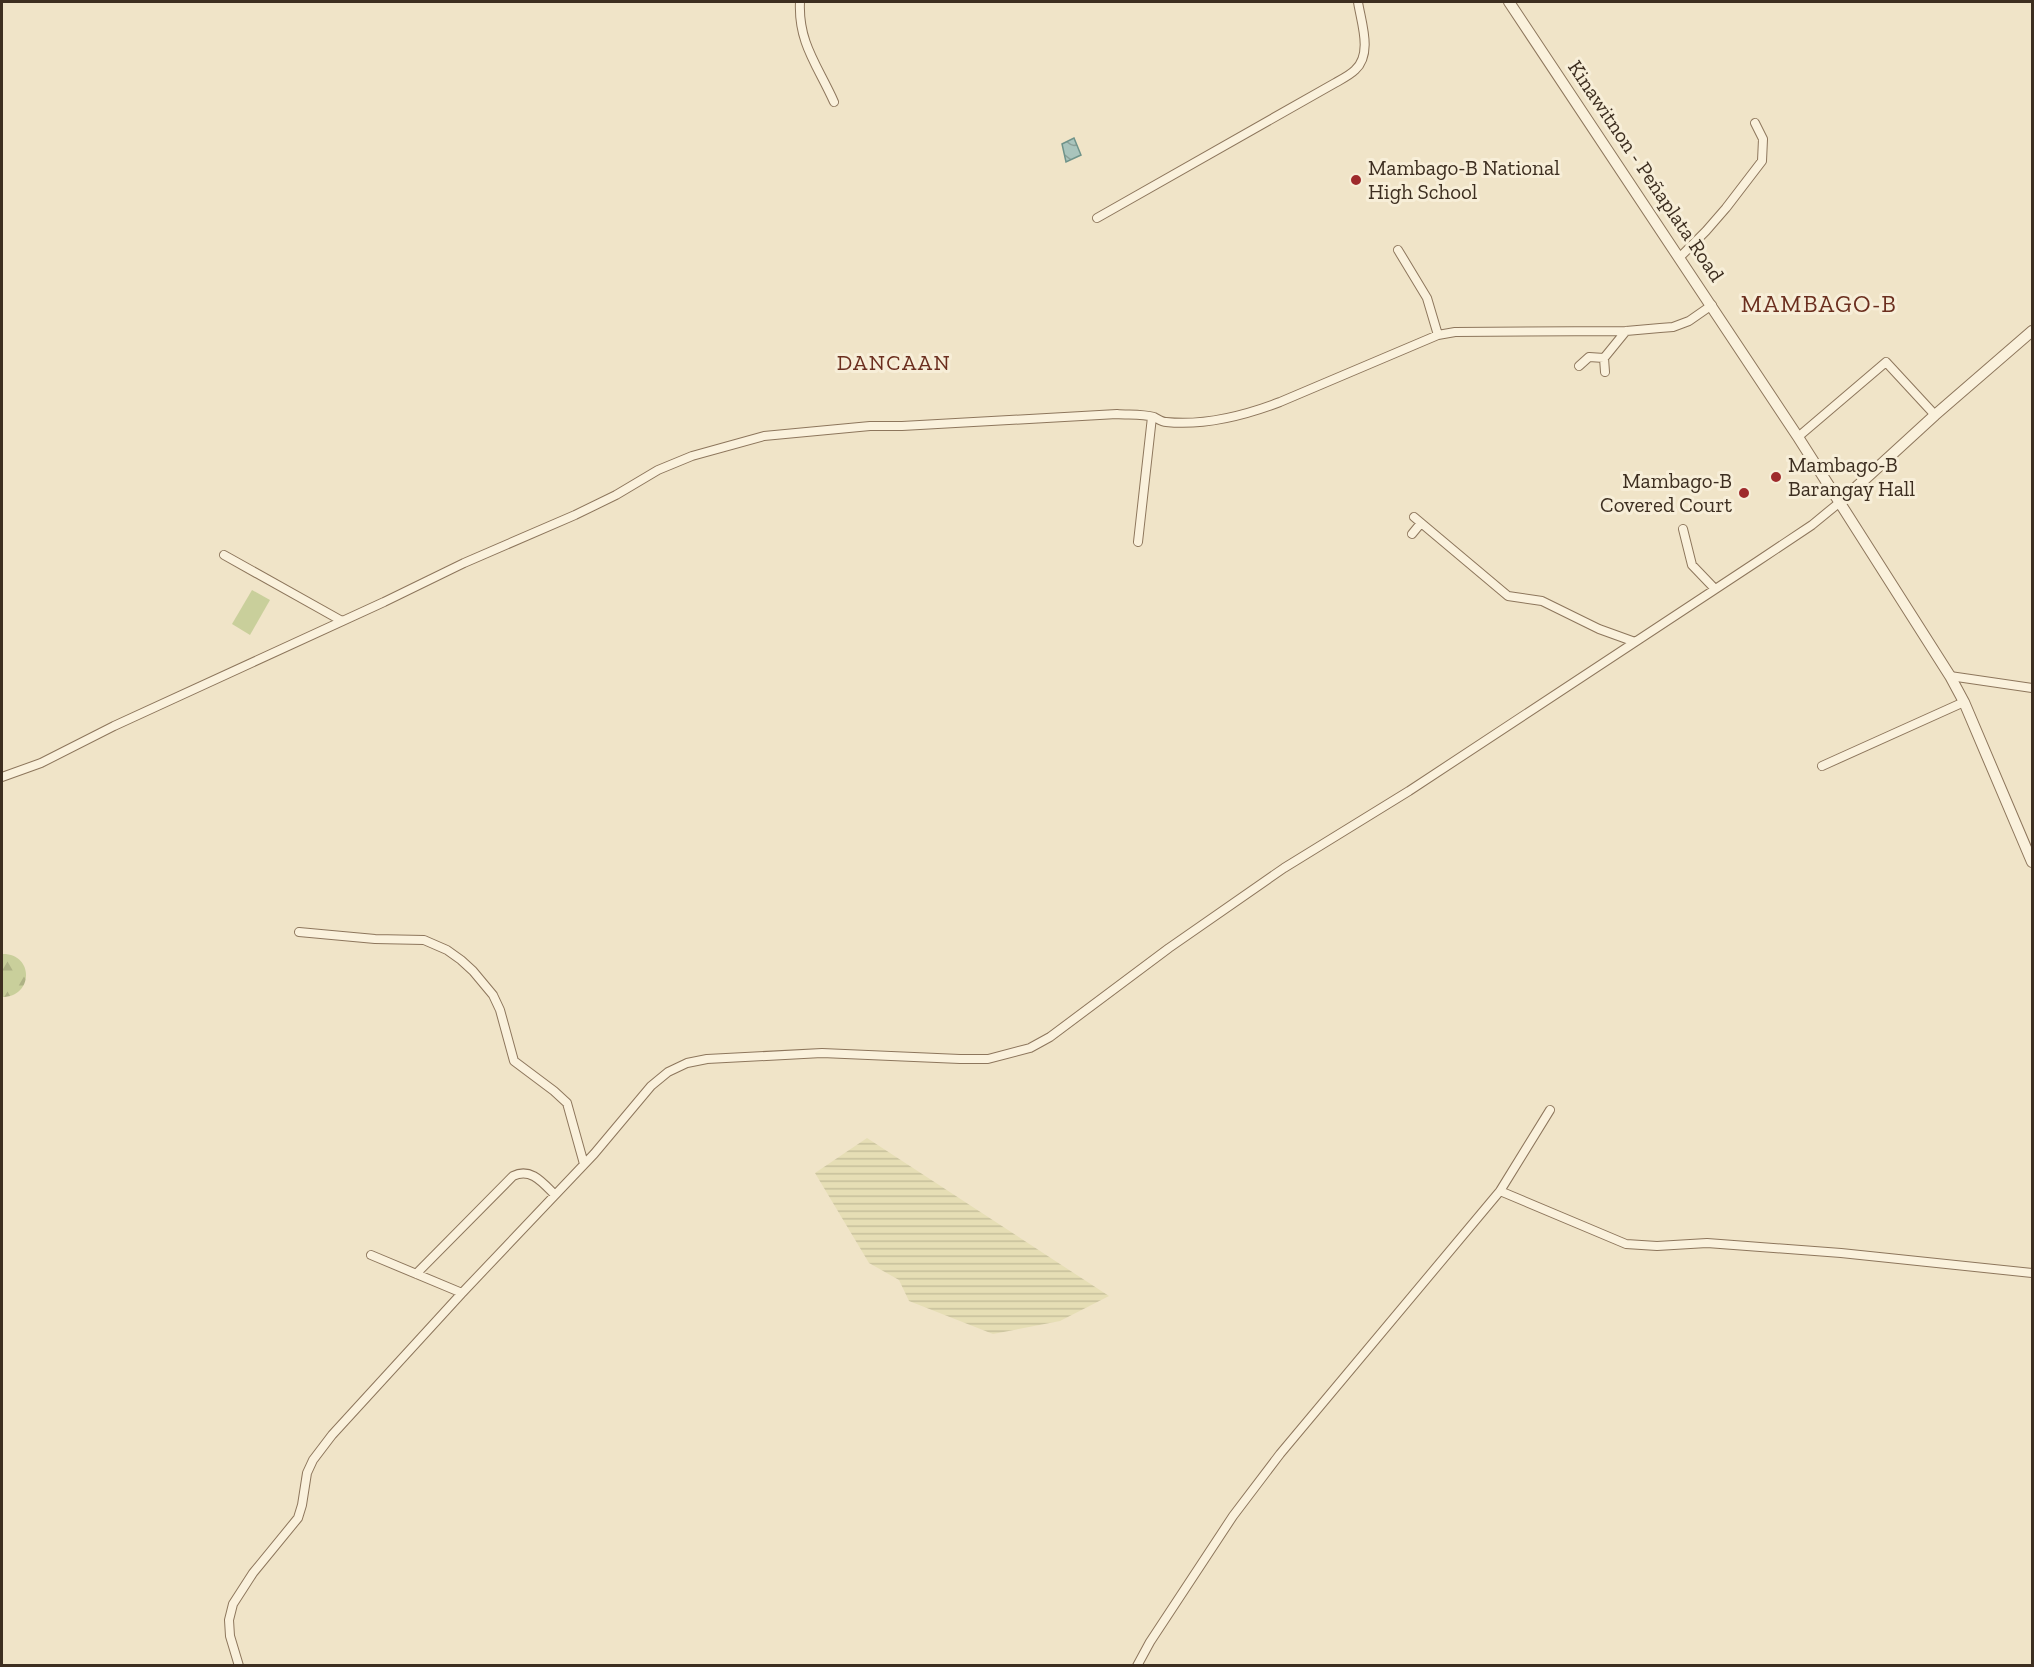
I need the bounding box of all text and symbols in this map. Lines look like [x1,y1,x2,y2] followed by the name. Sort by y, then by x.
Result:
[1563,55,1730,286] street label: Kinawitnon - Peñaplata Road
[1368,155,1560,204] place label: Mambago-B National High School
[1349,173,1363,187] marker: Mambago-B National High School
[1741,289,1897,318] district label: MAMBAGO-B
[837,349,951,376] district label: DANCAAN
[1788,452,1915,501] place label: Mambago-B Barangay Hall
[1600,468,1732,517] place label: Mambago-B Covered Court
[1769,470,1783,484] marker: Mambago-B Barangay Hall
[1737,486,1751,500] marker: Mambago-B Covered Court

